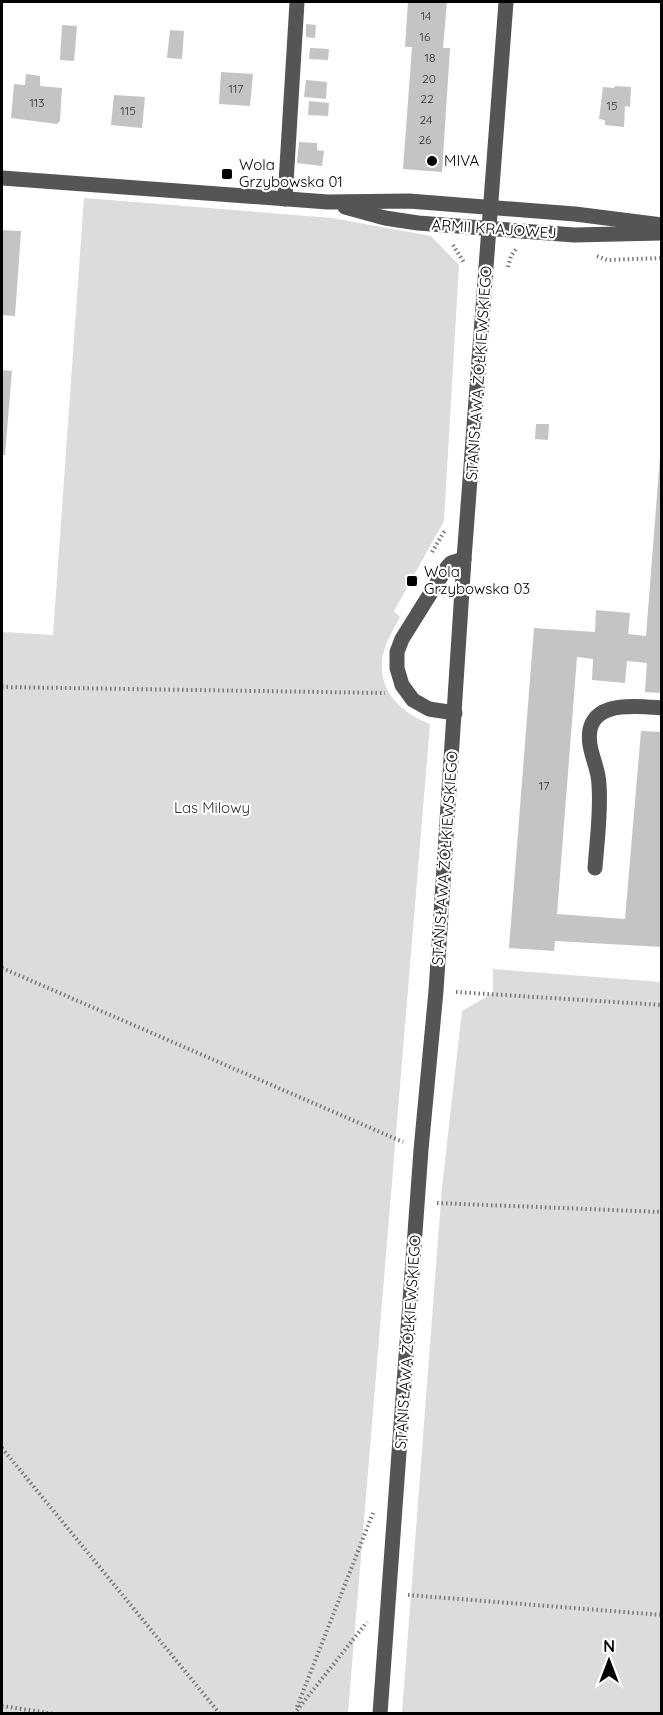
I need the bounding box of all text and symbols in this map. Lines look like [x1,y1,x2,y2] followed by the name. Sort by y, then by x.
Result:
[421,8,431,23] house number: 14
[420,29,431,44] house number: 16
[425,50,435,65] house number: 18
[422,71,436,86] house number: 20
[228,81,244,96] house number: 117
[420,91,434,106] house number: 22
[29,95,45,110] house number: 113
[607,98,617,113] house number: 15
[120,103,136,118] house number: 115
[420,112,432,127] house number: 24
[418,132,432,147] house number: 26
[444,151,480,170] place label: MIVA
[425,154,439,168] marker: MIVA
[239,155,343,191] place label: Wola Grzybowska 01
[220,167,234,181] marker: Wola Grzybowska 01
[431,215,557,242] street label: ARMII KRAJOWEJ
[462,265,495,481] street label: STANISŁAWA ŻÓŁKIEWSKIEGO
[424,562,530,598] place label: Wola Grzybowska 03
[405,574,419,588] marker: Wola Grzybowska 03
[428,750,461,966] street label: STANISŁAWA ŻÓŁKIEWSKIEGO
[539,778,549,793] house number: 17
[174,798,250,817] park label: Las Milowy
[391,1234,424,1450] street label: STANISŁAWA ŻÓŁKIEWSKIEGO
[579,1631,639,1691] north arrow
[603,1636,615,1656] text: N

